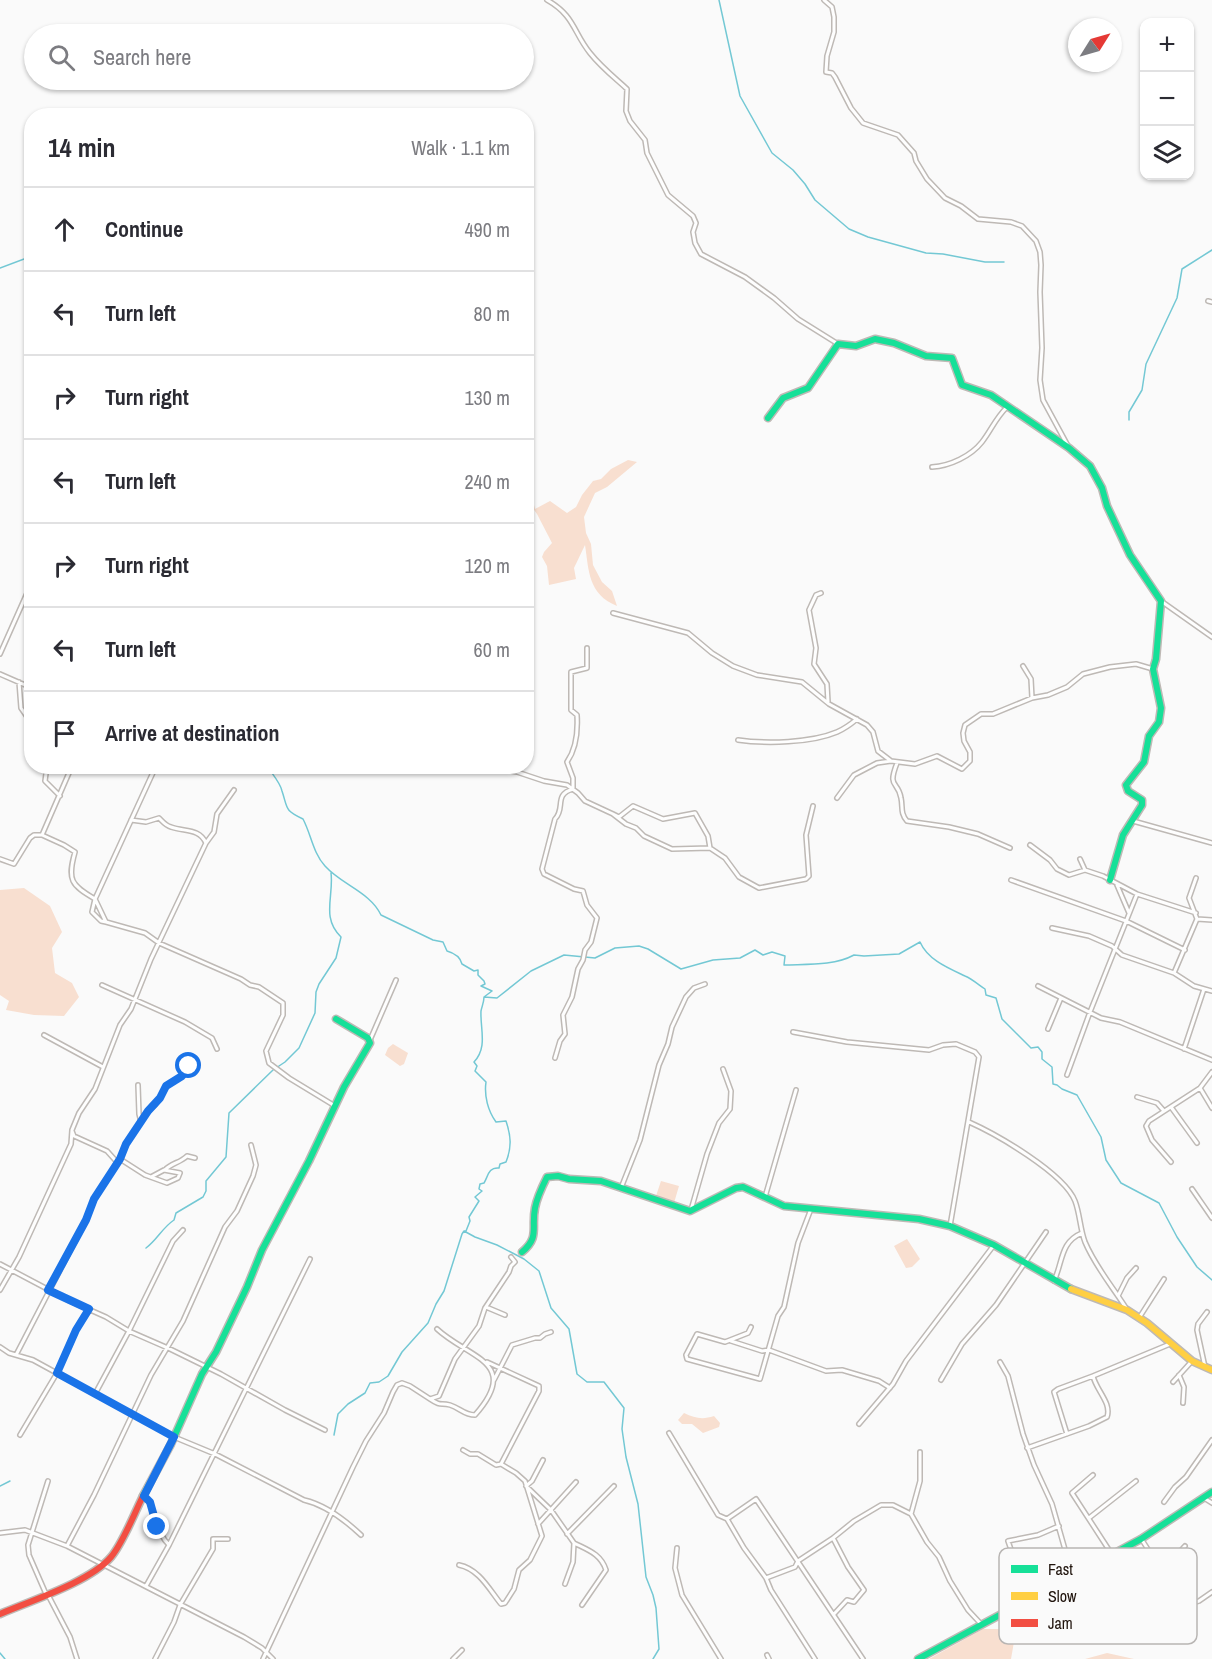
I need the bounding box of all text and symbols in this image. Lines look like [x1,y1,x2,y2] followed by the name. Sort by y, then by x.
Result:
[1068,18,1122,72] north arrow
[1140,18,1194,180] map controls
[1140,18,1194,72] button: +
[24,24,534,90] search box
[45,41,78,74] icon: search
[93,42,191,72] text: Search here
[1140,72,1194,126] button: −
[1140,126,1194,180] button: layers
[48,130,116,165] text: 14 min
[411,134,510,161] text: Walk · 1.1 km
[48,213,81,246] icon: ahead
[105,214,183,244] text: Continue
[464,216,510,243] text: 490 m
[48,297,81,330] icon: left
[105,298,176,328] text: Turn left
[474,300,510,327] text: 80 m
[48,381,81,414] icon: right
[105,382,189,412] text: Turn right
[464,384,510,411] text: 130 m
[48,465,81,498] icon: left
[105,466,176,496] text: Turn left
[464,468,510,495] text: 240 m
[48,549,81,582] icon: right
[105,550,189,580] text: Turn right
[464,552,510,579] text: 120 m
[48,633,81,666] icon: left
[105,634,176,664] text: Turn left
[474,636,510,663] text: 60 m
[48,717,81,750] icon: arrive
[105,718,279,748] text: Arrive at destination
[175,1052,201,1078] route start
[143,1513,169,1539] route end
[999,1548,1197,1644] legend
[1048,1558,1073,1580] text: Fast
[1048,1585,1077,1607] text: Slow
[1048,1612,1073,1634] text: Jam

